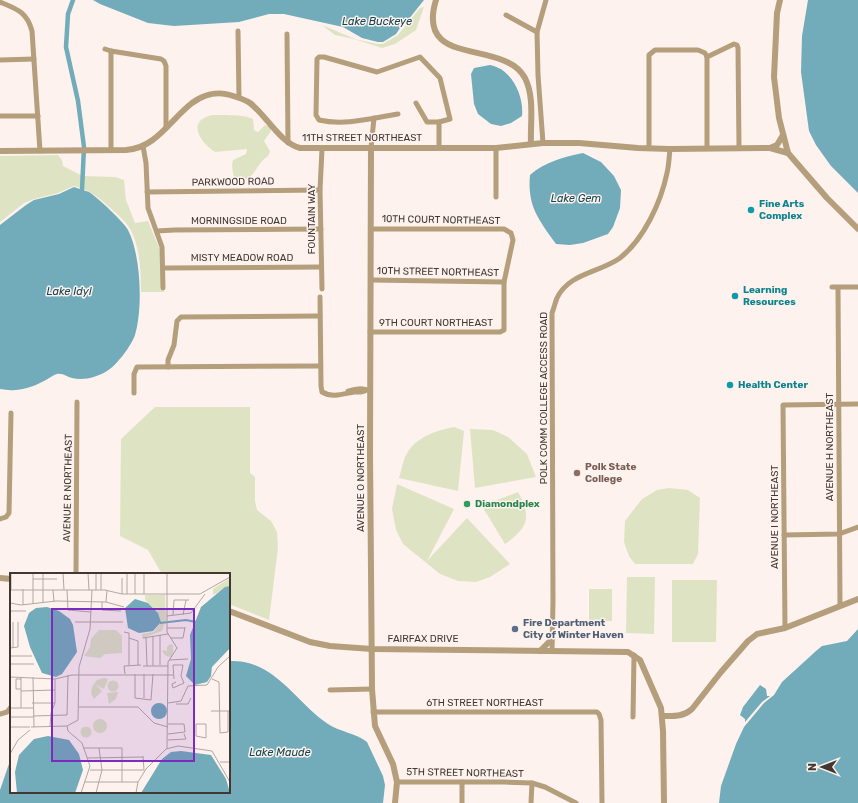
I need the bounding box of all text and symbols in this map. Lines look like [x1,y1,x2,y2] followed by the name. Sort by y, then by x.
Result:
[342,15,412,28] water label: Lake Buckeye
[302,132,422,144] street label: 11TH STREET NORTHEAST
[191,175,275,189] street label: PARKWOOD ROAD
[306,183,318,254] street label: FOUNTAIN WAY
[551,192,601,205] water label: Lake Gem
[759,198,805,222] place label: Fine Arts Complex
[746,205,756,215] marker: Fine Arts Complex
[382,213,501,227] street label: 10TH COURT NORTHEAST
[191,215,287,227] street label: MORNINGSIDE ROAD
[191,252,293,264] street label: MISTY MEADOW ROAD
[377,265,499,279] street label: 10TH STREET NORTHEAST
[743,284,796,308] place label: Learning Resources
[46,285,92,298] water label: Lake Idyl
[730,291,740,301] marker: Learning Resources
[538,312,550,484] street label: POLK COMM COLLEGE ACCESS ROAD
[379,317,493,329] street label: 9TH COURT NORTHEAST
[738,379,808,391] place label: Health Center
[725,380,735,390] marker: Health Center
[824,392,836,501] street label: AVENUE H NORTHEAST
[355,424,367,532] street label: AVENUE O NORTHEAST
[61,434,75,542] street label: AVENUE R NORTHEAST
[585,461,636,485] place label: Polk State College
[769,465,781,569] street label: AVENUE I NORTHEAST
[572,468,582,478] marker: Polk State College
[475,498,540,510] place label: Diamondplex
[462,499,472,509] marker: Diamondplex
[10,573,230,793] inset map
[523,617,624,641] place label: Fire Department City of Winter Haven
[510,624,520,634] marker: Fire Department City of Winter Haven
[387,633,459,645] street label: FAIRFAX DRIVE
[426,697,544,709] street label: 6TH STREET NORTHEAST
[249,746,311,759] water label: Lake Maude
[802,747,842,787] north arrow
[806,763,819,771] text: N
[406,766,524,780] street label: 5TH STREET NORTHEAST

